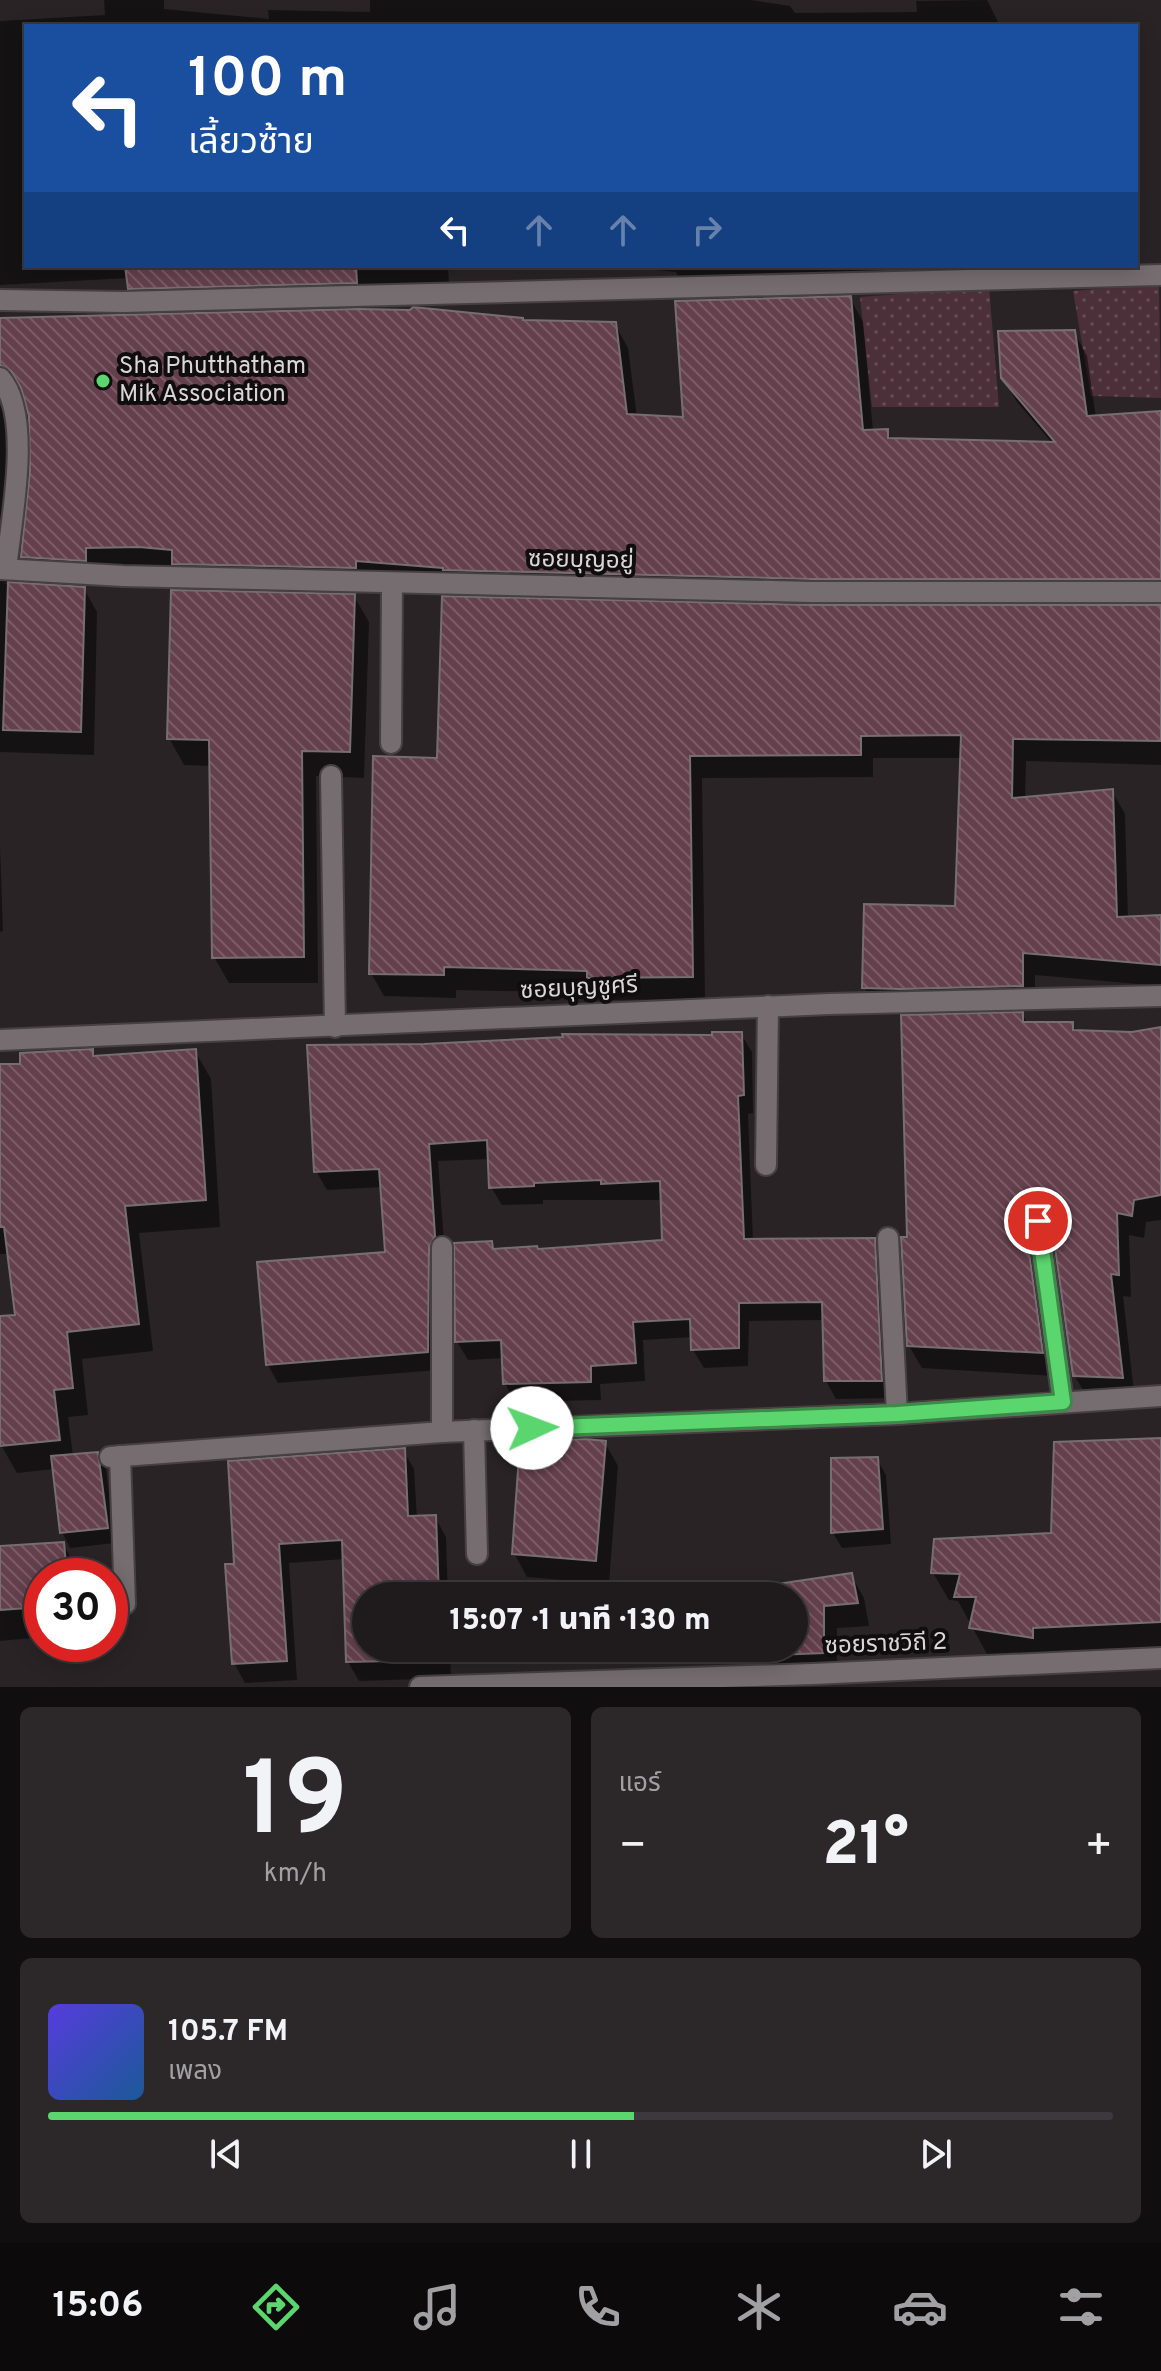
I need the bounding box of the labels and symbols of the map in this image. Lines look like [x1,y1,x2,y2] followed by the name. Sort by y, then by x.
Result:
[119,352,306,410] place label: Sha Phutthatham Mik Association
[94,372,112,390] marker: Sha Phutthatham Mik Association
[528,544,634,577] street label: ซอยบุญอยู่
[519,971,639,1007] street label: ซอยบุญชูศรี
[1004,1187,1072,1255] pin
[490,1386,574,1470] position arrow
[24,1558,128,1662] speed limit sign: 30
[824,1628,948,1662] street label: ซอยราชวิถี 2

